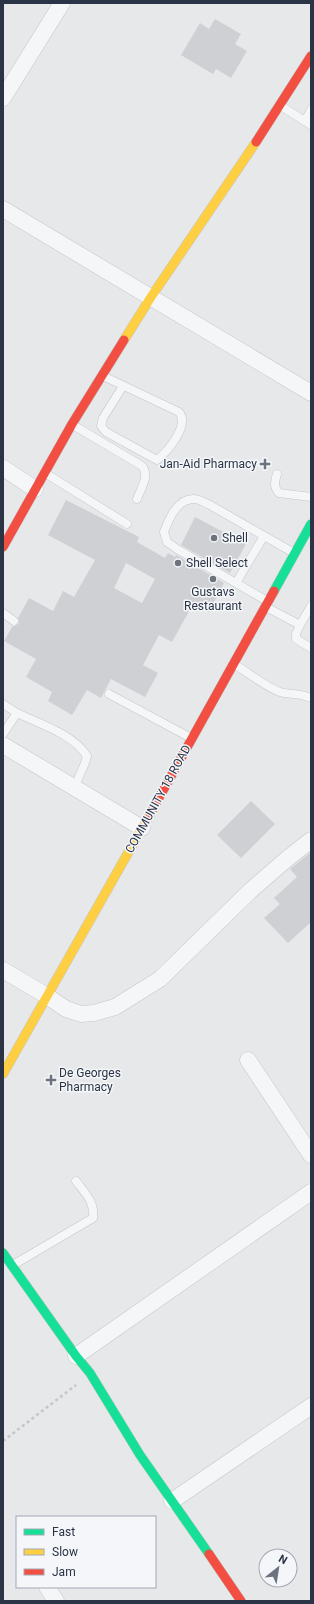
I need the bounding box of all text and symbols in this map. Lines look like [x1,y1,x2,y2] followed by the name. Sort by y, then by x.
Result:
[160,457,257,471] place label: Jan-Aid Pharmacy
[260,459,270,469] marker: Jan-Aid Pharmacy
[222,531,248,545] place label: Shell
[209,533,219,543] marker: Shell
[186,556,248,570] place label: Shell Select
[173,558,183,568] marker: Shell Select
[208,574,218,584] marker: Gustavs Restaurant
[184,585,242,613] place label: Gustavs Restaurant
[122,742,194,856] street label: COMMUNITY 18 ROAD
[59,1066,121,1094] place label: De Georges Pharmacy
[46,1075,56,1085] marker: De Georges Pharmacy
[16,1516,156,1588] legend
[52,1525,75,1539] text: Fast
[52,1545,78,1559] text: Slow
[258,1548,298,1588] north arrow
[276,1552,290,1567] text: N
[52,1565,76,1579] text: Jam

